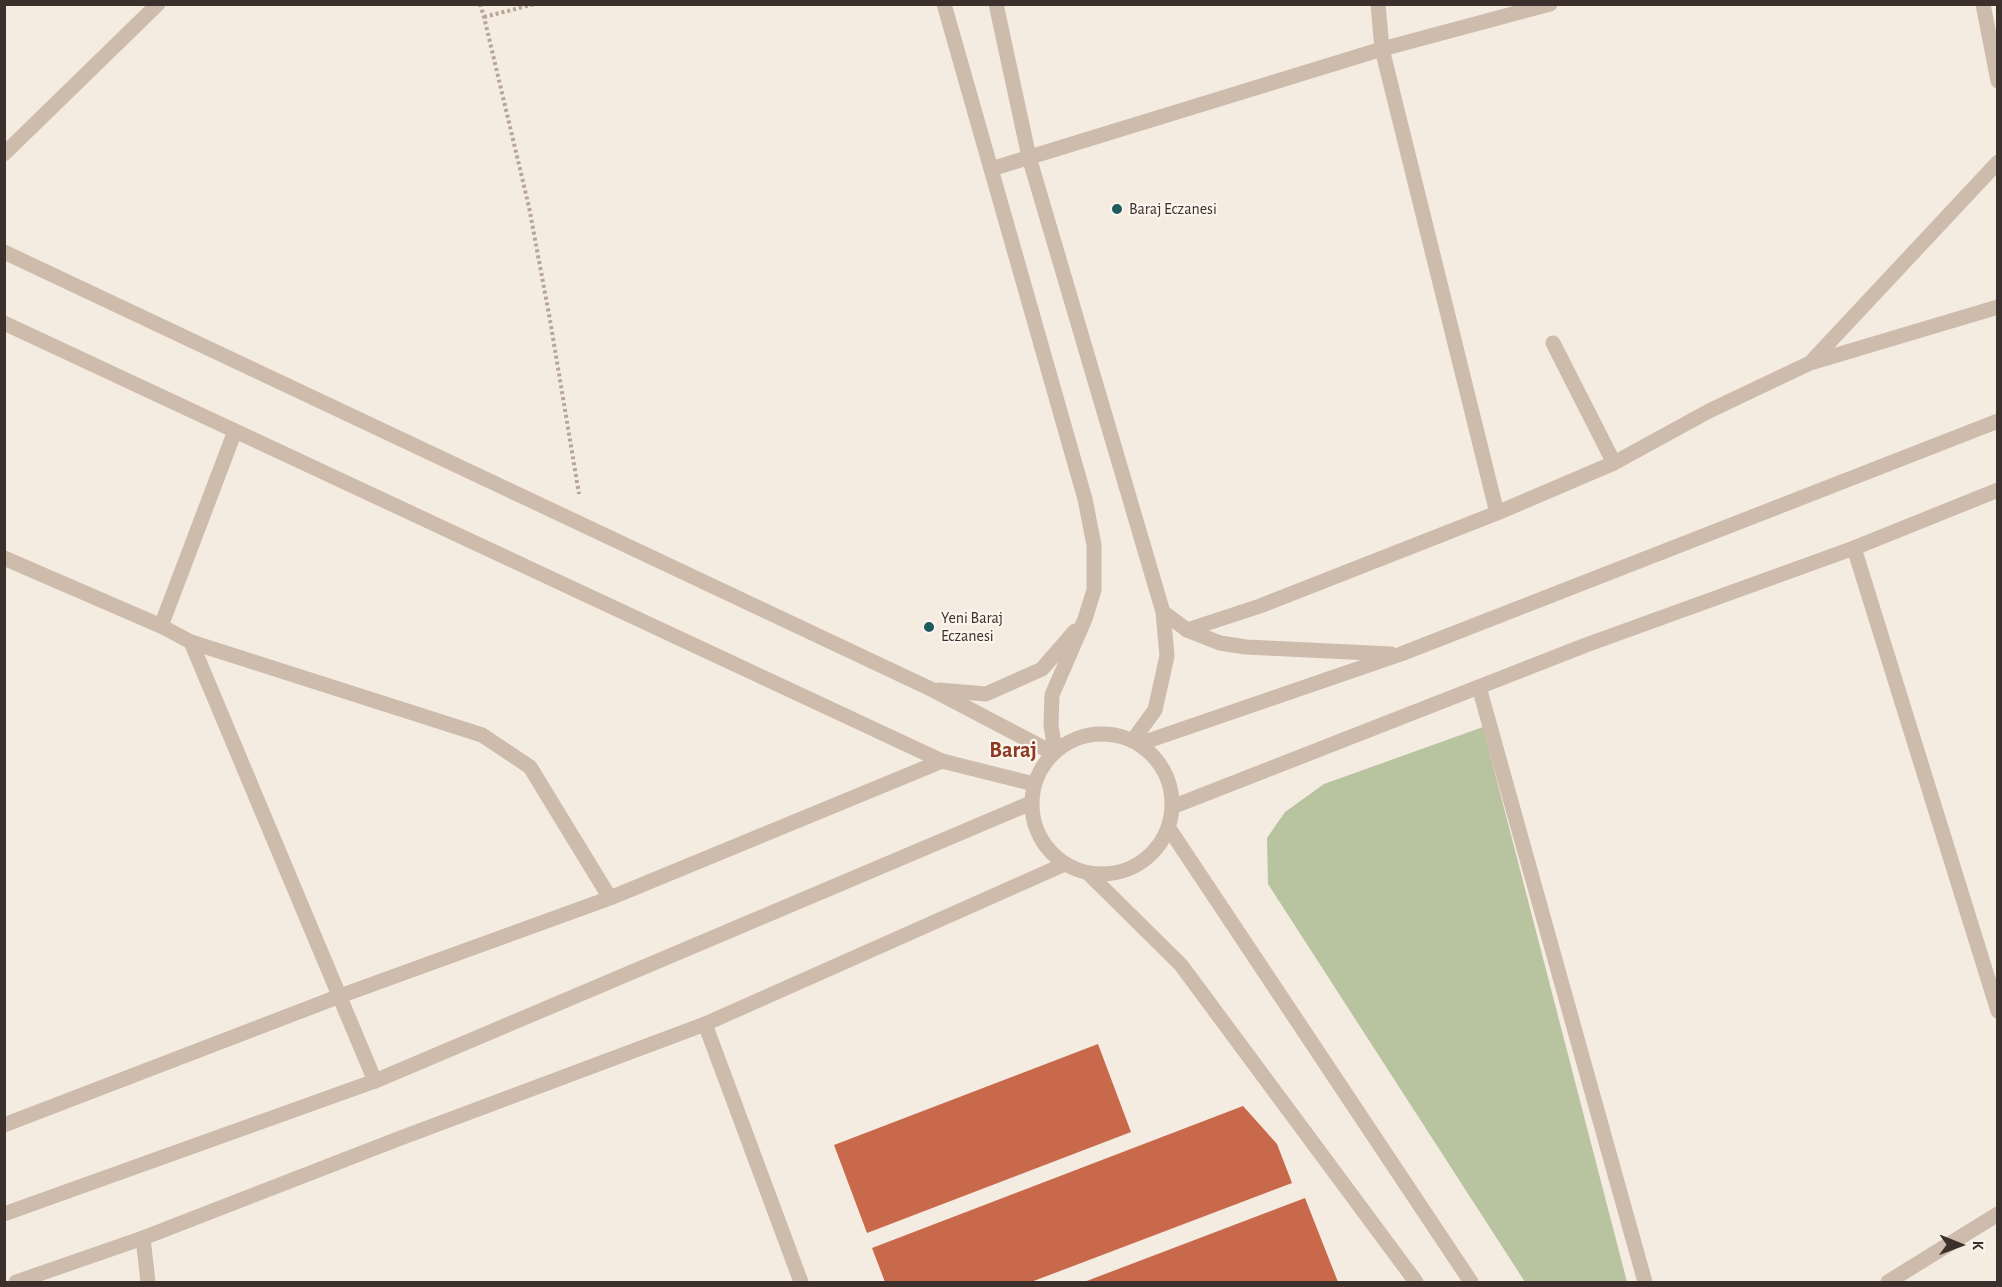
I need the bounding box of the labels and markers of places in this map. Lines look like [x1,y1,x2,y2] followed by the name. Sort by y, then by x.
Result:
[1129,199,1217,219] place label: Baraj Eczanesi
[1110,202,1124,216] marker: Baraj Eczanesi
[941,608,1003,646] place label: Yeni Baraj Eczanesi
[922,620,936,634] marker: Yeni Baraj Eczanesi

